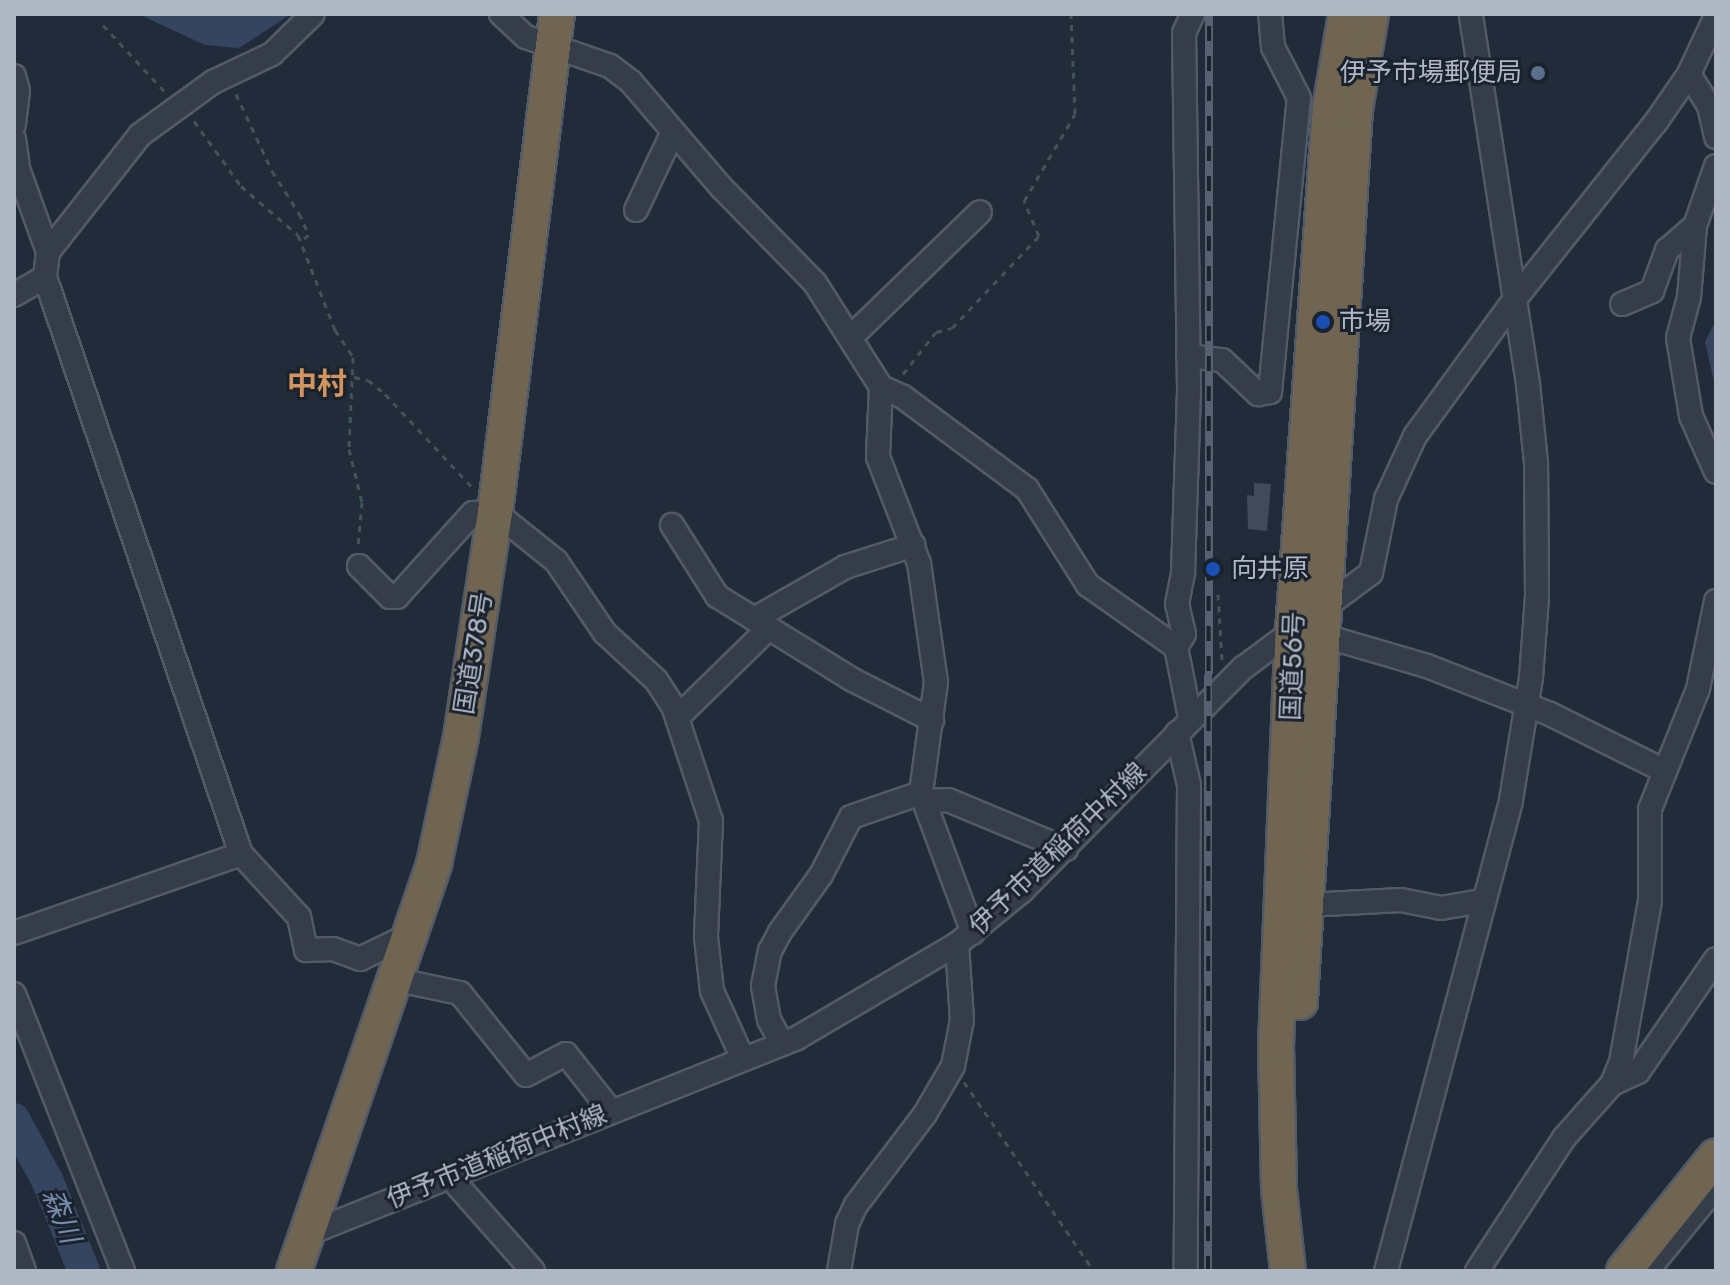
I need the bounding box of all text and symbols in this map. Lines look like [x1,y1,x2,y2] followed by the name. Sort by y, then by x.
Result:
[1340,57,1522,89] place label: 伊予市場郵便局
[1529,64,1547,82] marker: 伊予市場郵便局
[1339,306,1391,338] place label: 市場
[1314,313,1332,331] marker: 市場
[287,366,347,402] district label: 中村
[1231,553,1309,585] place label: 向井原
[1202,558,1224,580] marker: 向井原
[449,590,499,716] street label: 国道378号
[1276,611,1310,721] street label: 国道56号
[963,757,1153,941] street label: 伊予市道稲荷中村線
[383,1099,611,1215] street label: 伊予市道稲荷中村線
[35,1184,87,1248] water label: 森川

